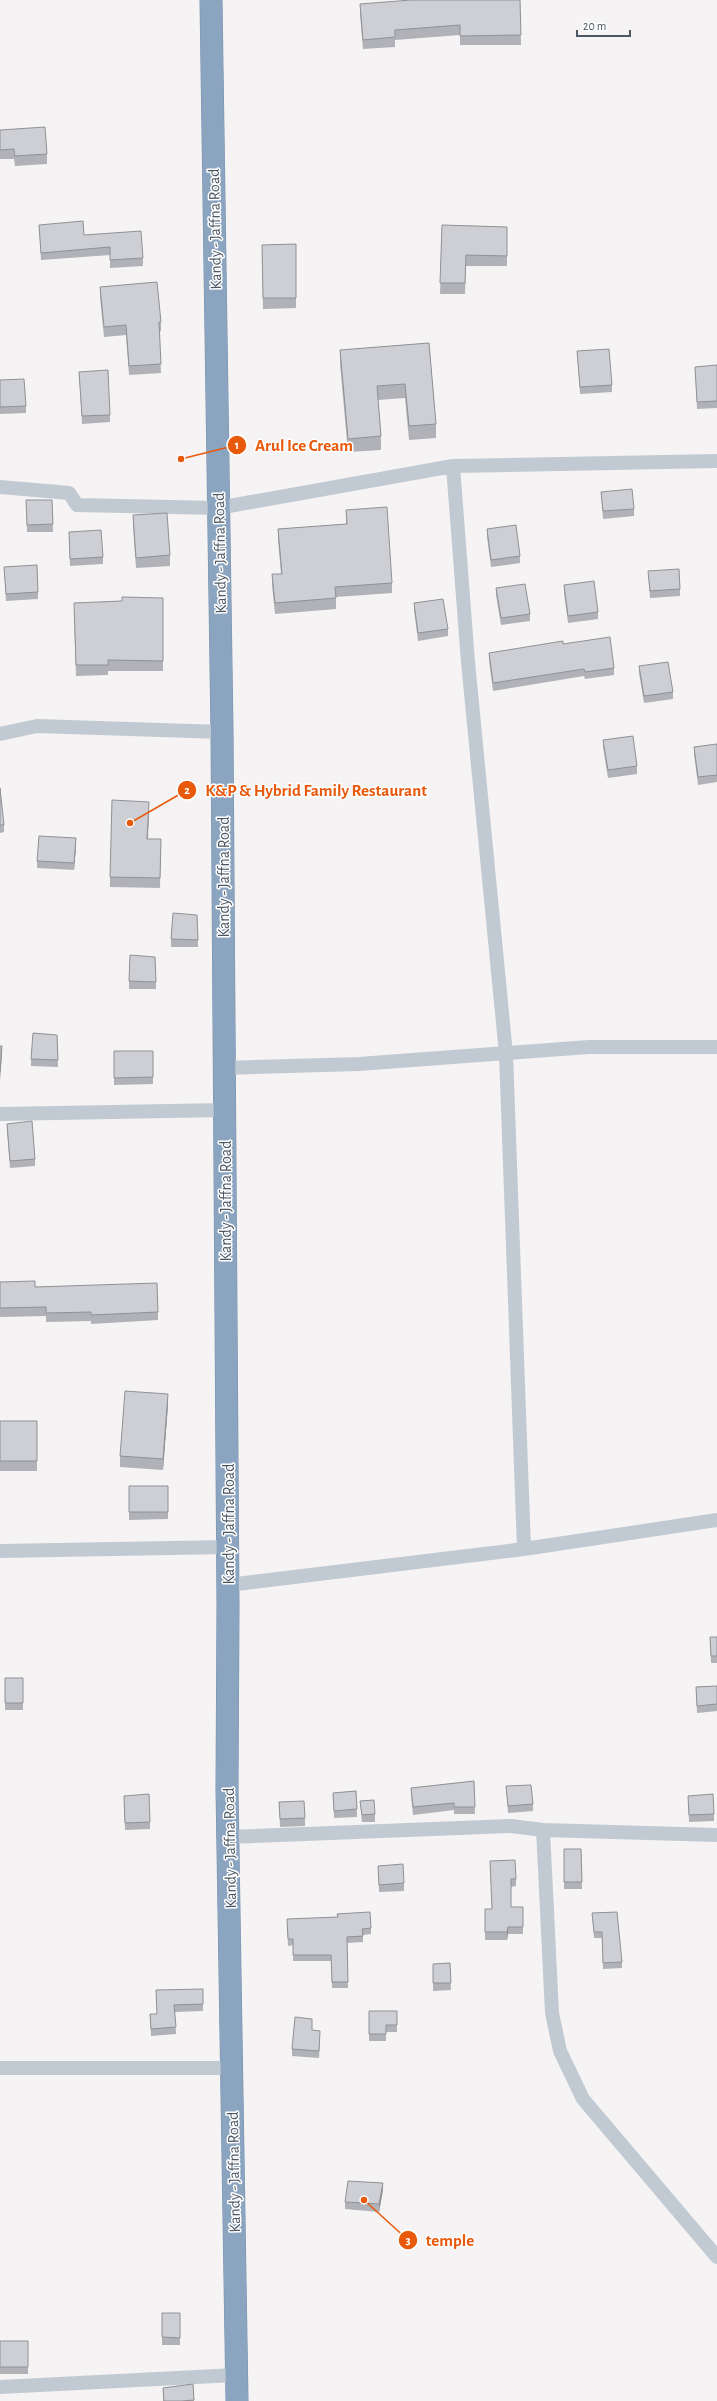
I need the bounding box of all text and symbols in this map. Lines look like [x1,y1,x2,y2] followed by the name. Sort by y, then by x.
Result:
[577,12,630,38] scale bar
[583,20,606,32] text: 20 m
[206,168,225,290] street label: Kandy - Jaffna Road
[227,430,361,459] callout: Arul Ice Cream
[255,437,353,454] text: Arul Ice Cream
[235,439,239,451] text: 1
[211,492,230,614] street label: Kandy - Jaffna Road
[177,775,435,804] callout: K&P & Hybrid Family Restaurant
[205,782,427,800] text: K&P & Hybrid Family Restaurant
[184,784,190,796] text: 2
[216,816,233,938] street label: Kandy - Jaffna Road
[218,1140,235,1262] street label: Kandy - Jaffna Road
[221,1463,238,1585] street label: Kandy - Jaffna Road
[221,1787,240,1909] street label: Kandy - Jaffna Road
[225,2111,244,2233] street label: Kandy - Jaffna Road
[398,2225,483,2254] callout: temple
[426,2232,474,2249] text: temple
[405,2234,411,2246] text: 3

